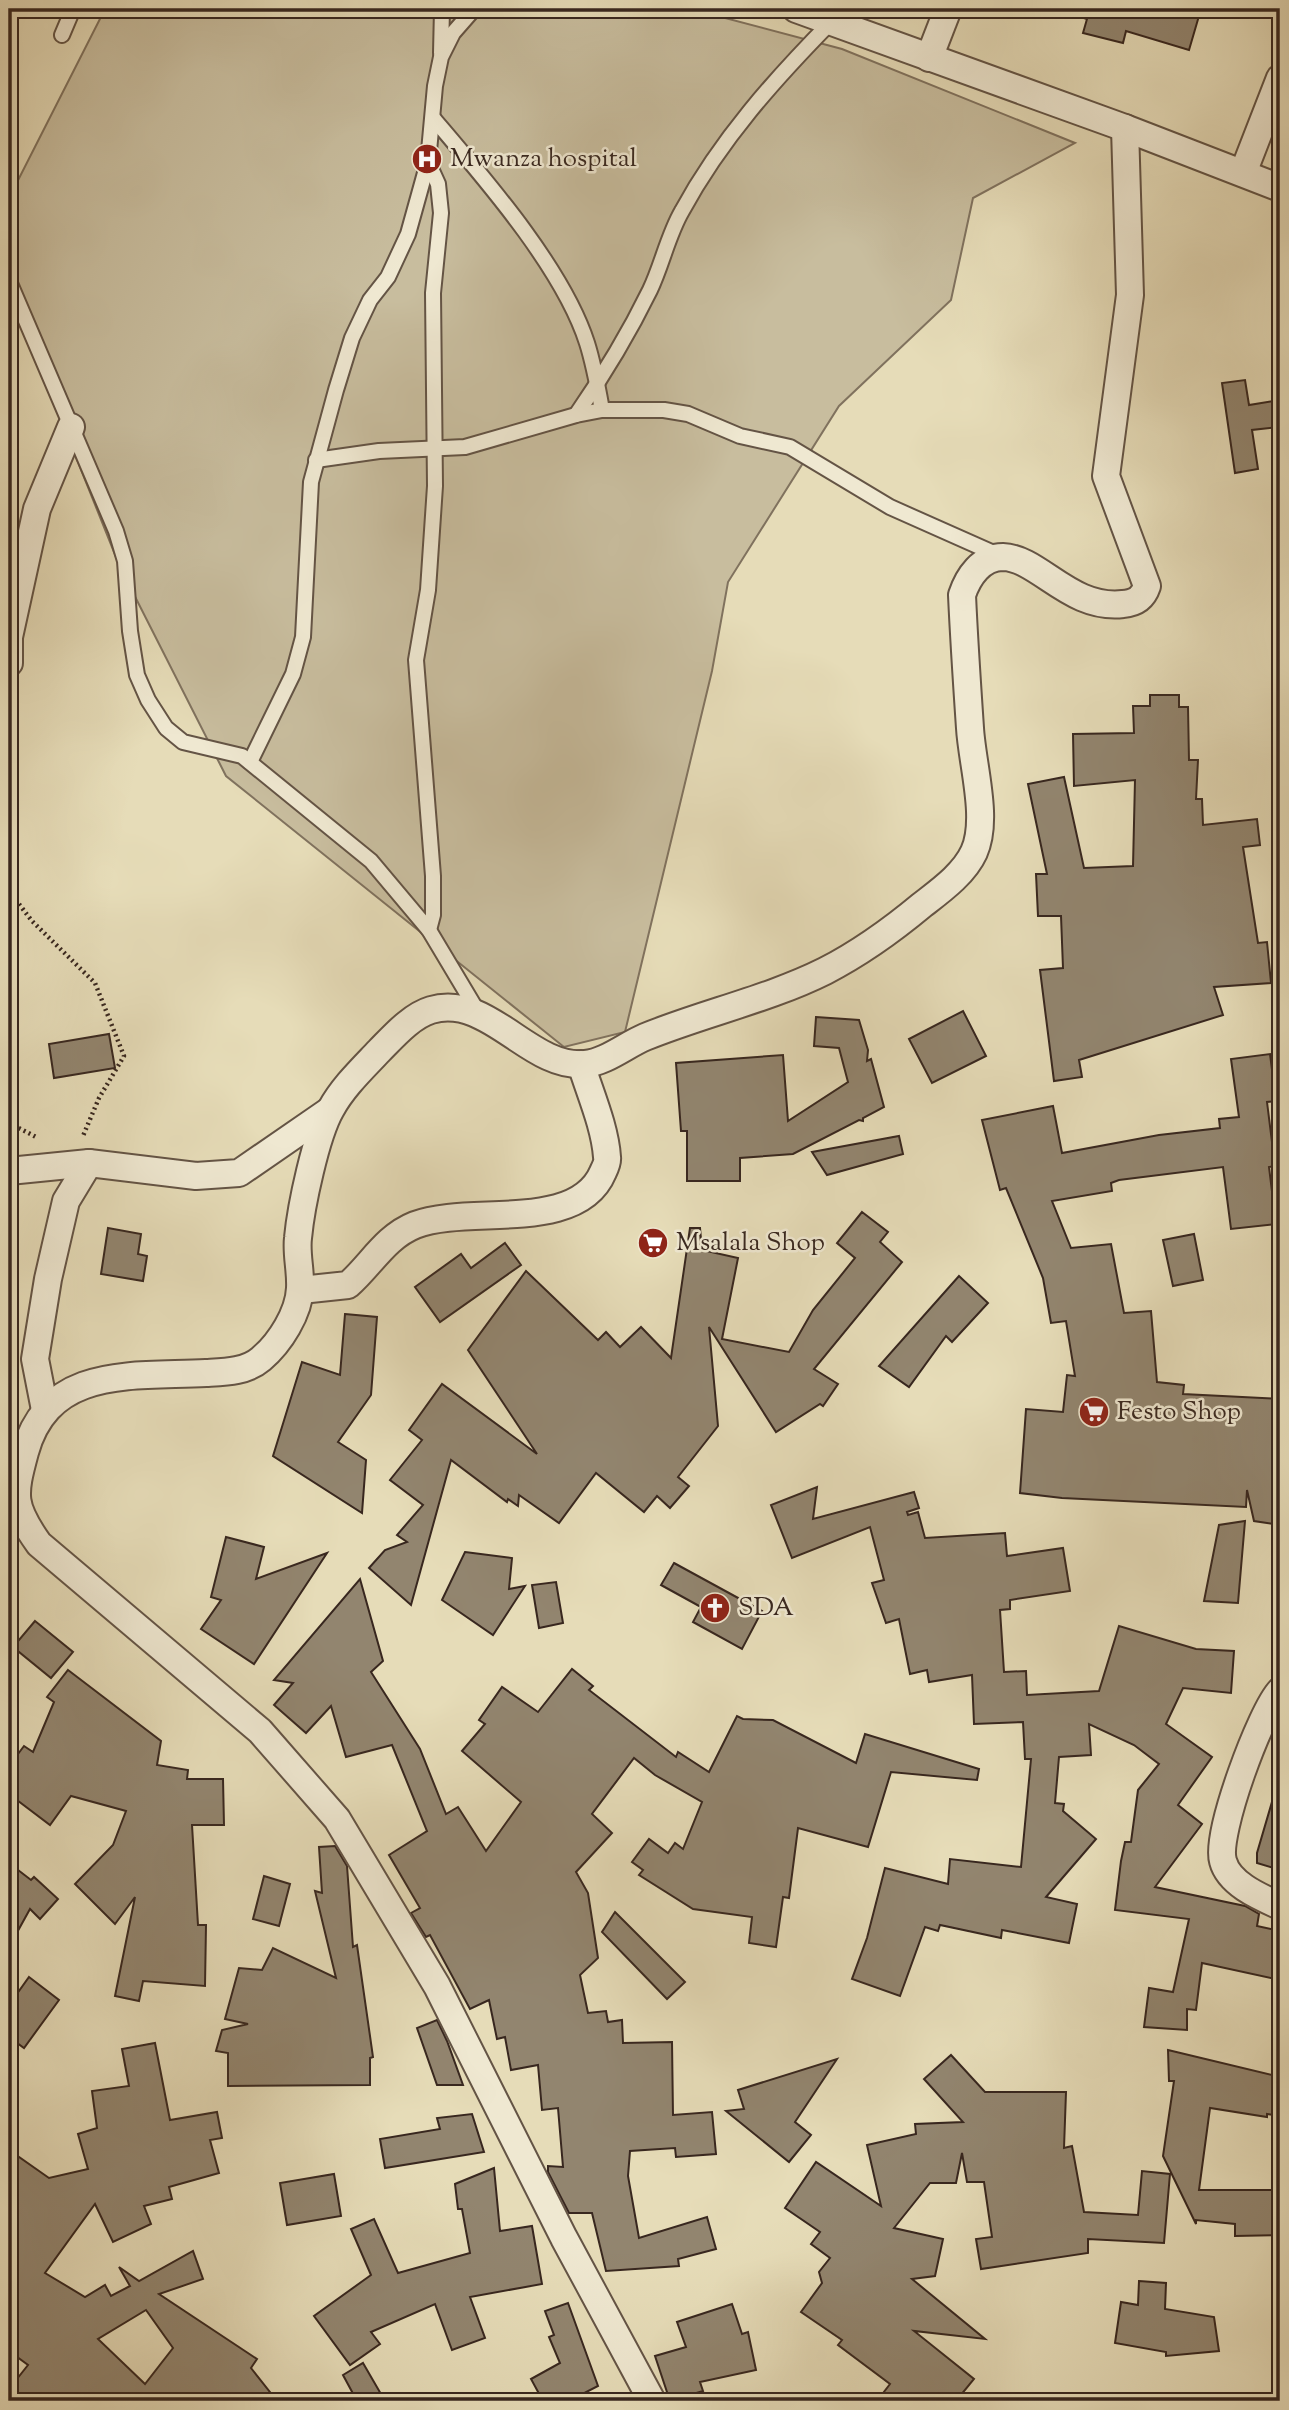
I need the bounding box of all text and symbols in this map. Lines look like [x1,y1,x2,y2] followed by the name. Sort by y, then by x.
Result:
[450,141,637,178] place label: Mwanza hospital
[410,142,444,176] hospital icon: Mwanza hospital
[676,1225,825,1262] place label: Msalala Shop
[636,1226,670,1260] supermarket icon: Msalala Shop
[1117,1394,1241,1431] place label: Festo Shop
[1077,1395,1111,1429] supermarket icon: Festo Shop
[738,1590,794,1627] place label: SDA
[698,1591,732,1625] church icon: SDA

